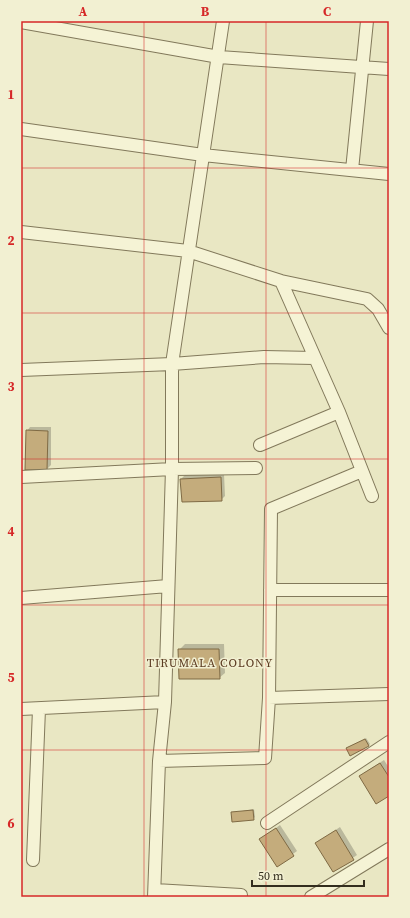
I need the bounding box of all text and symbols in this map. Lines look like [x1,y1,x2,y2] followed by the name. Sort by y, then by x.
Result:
[79,3,88,20] text: A
[201,3,210,20] text: B
[323,3,331,20] text: C
[7,86,15,103] text: 1
[7,232,15,249] text: 2
[7,378,15,395] text: 3
[7,523,15,540] text: 4
[147,655,273,671] district label: TIRUMALA COLONY
[7,669,15,686] text: 5
[7,815,15,832] text: 6
[252,862,364,888] scale bar
[258,868,284,884] text: 50 m

